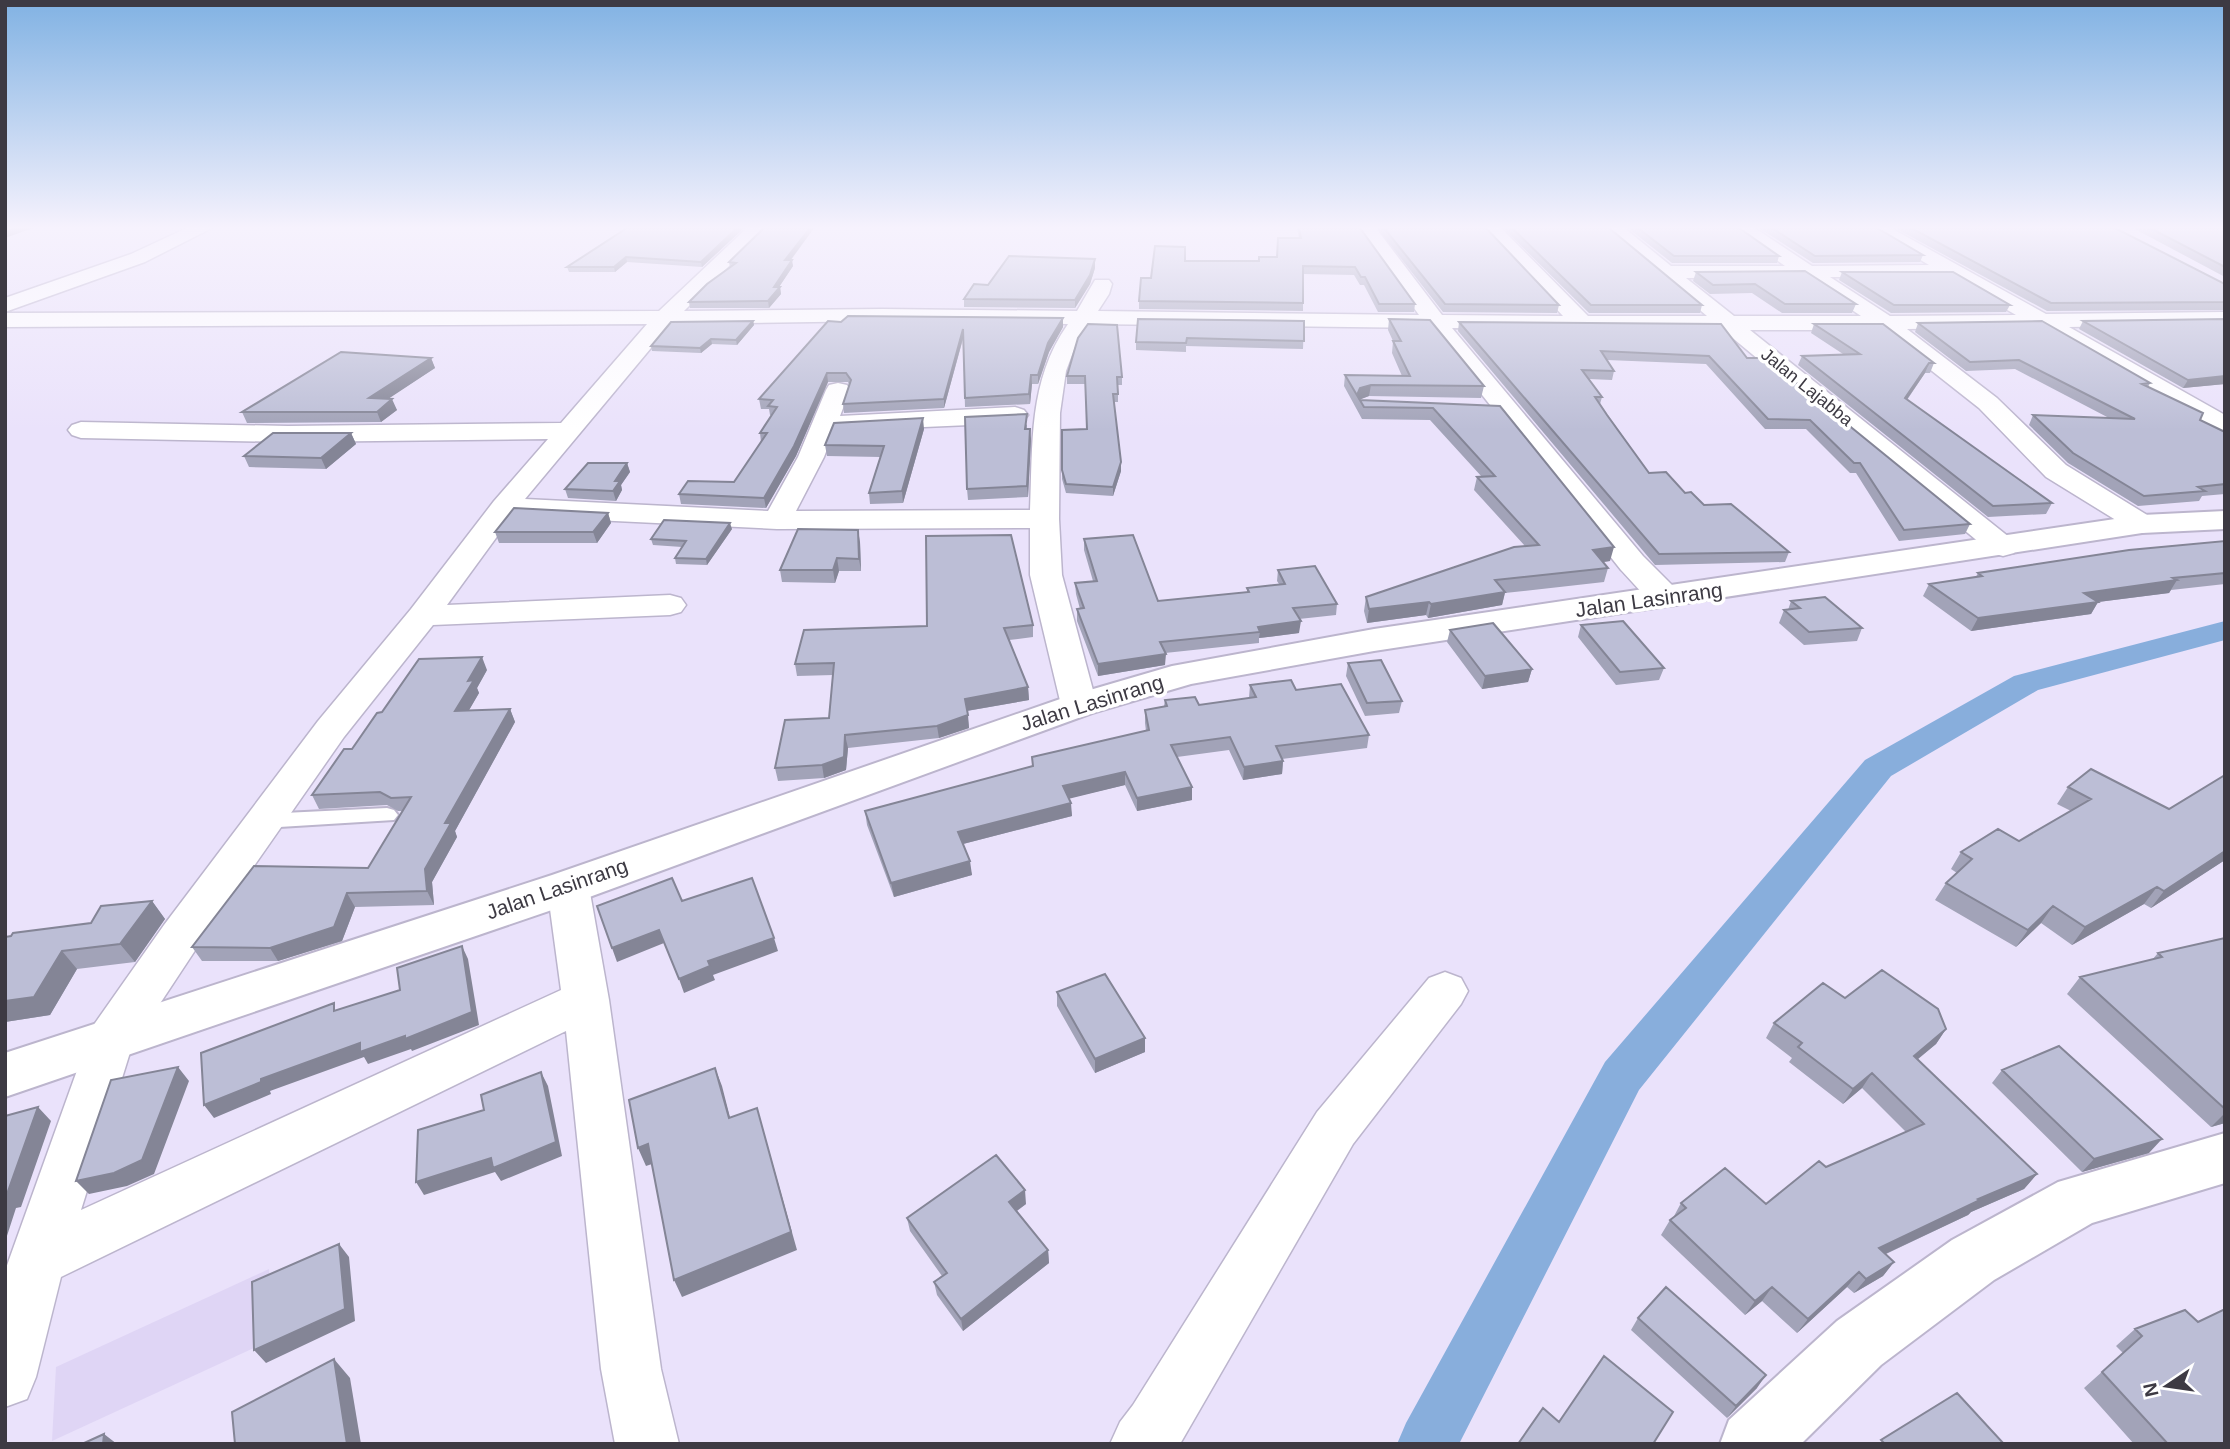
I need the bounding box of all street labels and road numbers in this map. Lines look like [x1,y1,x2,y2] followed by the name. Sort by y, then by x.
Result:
[1757,344,1858,431] street label: Jalan Lajabba
[1574,578,1724,621] street label: Jalan Lasinrang
[1018,670,1166,735] street label: Jalan Lasinrang
[483,854,631,924] street label: Jalan Lasinrang

